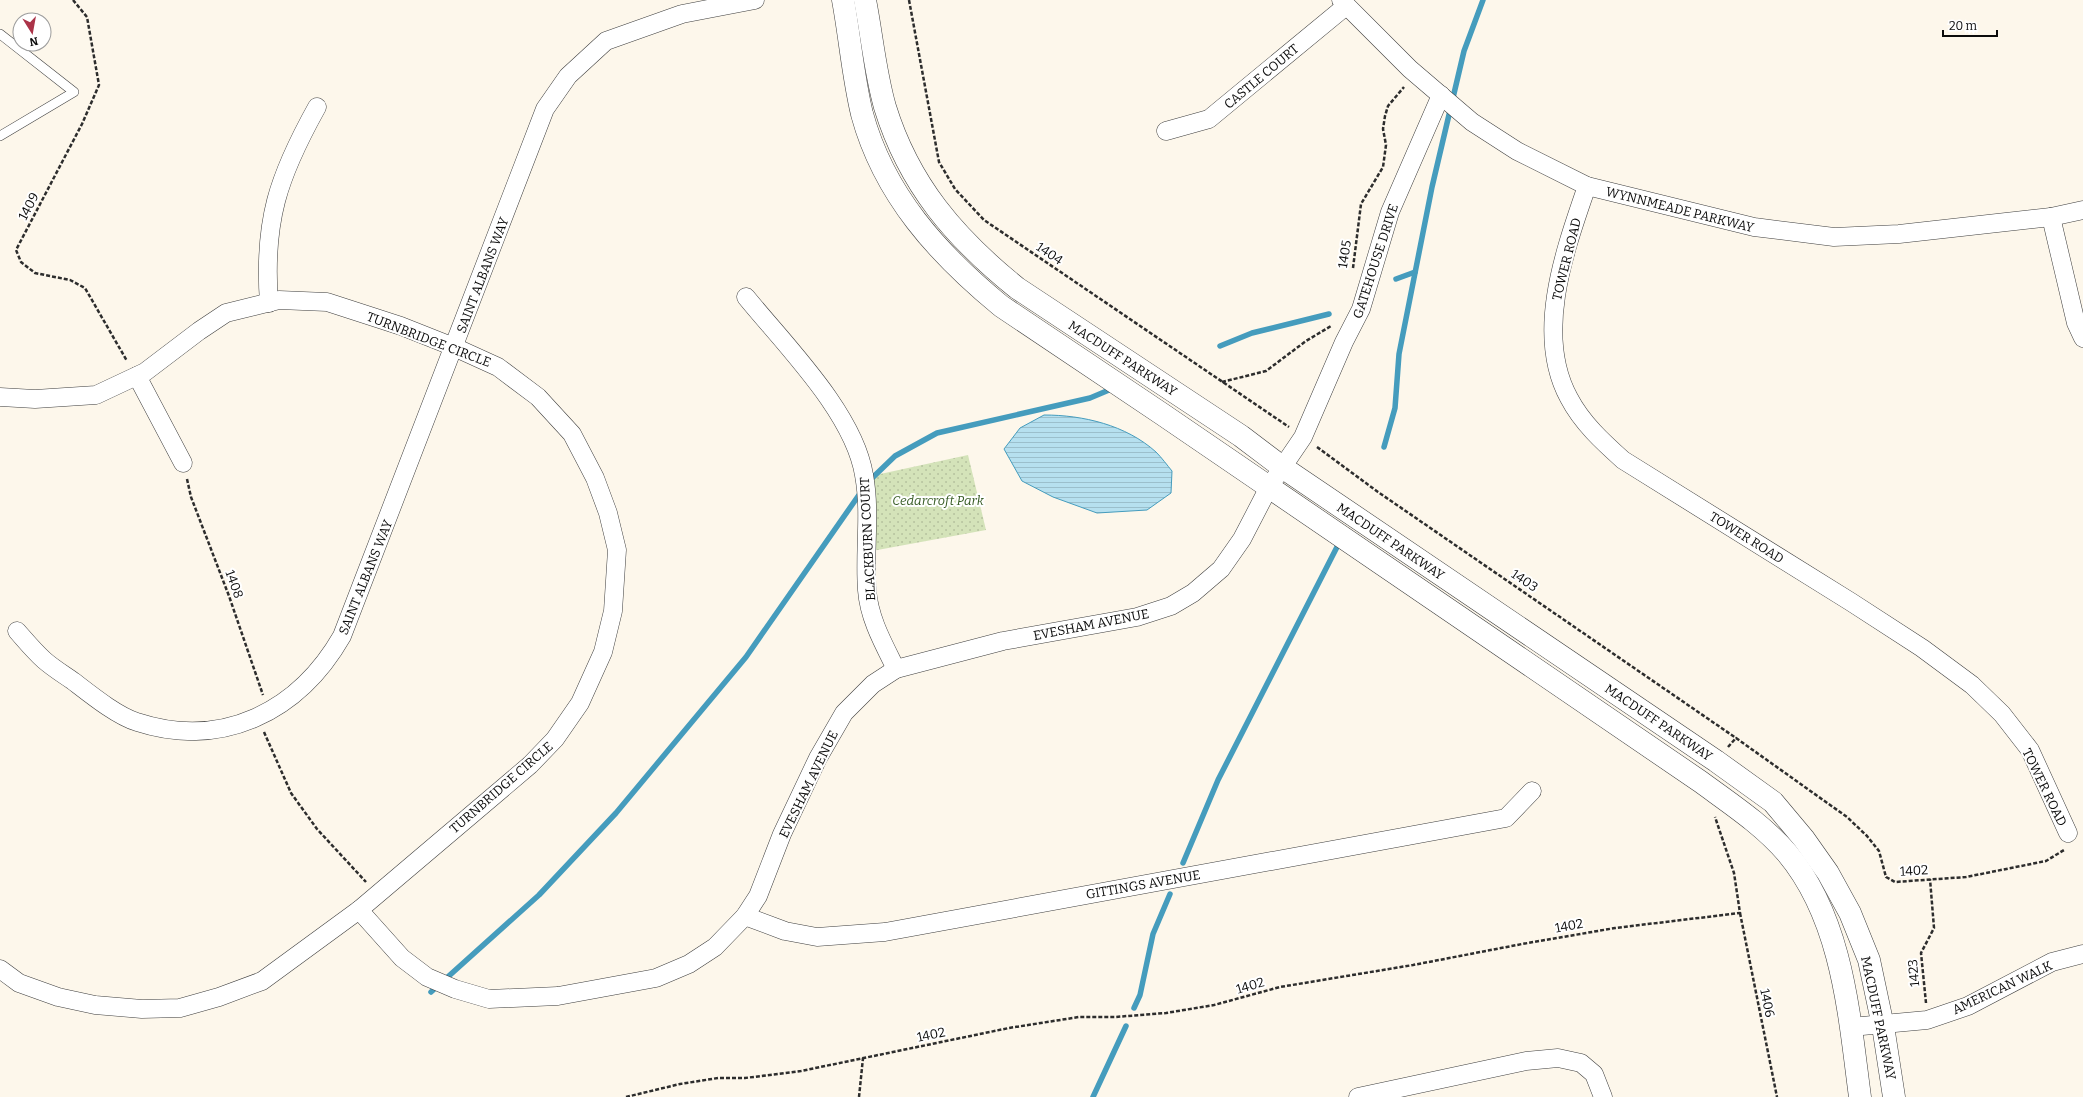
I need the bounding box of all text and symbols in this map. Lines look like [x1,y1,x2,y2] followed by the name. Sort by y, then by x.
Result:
[12,12,52,52] north arrow
[1943,12,1997,38] scale bar
[1949,19,1978,33] text: 20 m
[28,34,39,49] text: N
[1221,41,1302,112] street label: CASTLE COURT
[1604,184,1756,235] street label: WYNNMEADE PARKWAY
[15,190,42,222] street label: 1409
[1350,202,1401,321] street label: GATEHOUSE DRIVE
[453,215,512,335] street label: SAINT ALBANS WAY
[1549,216,1584,302] street label: TOWER ROAD
[1034,239,1066,268] street label: 1404
[1335,239,1354,269] street label: 1405
[365,309,493,370] street label: TURNBRIDGE CIRCLE
[1066,318,1180,399] street label: MACDUFF PARKWAY
[857,476,878,601] street label: BLACKBURN COURT
[892,493,985,508] park label: Cedarcroft Park
[1334,500,1448,583] street label: MACDUFF PARKWAY
[1707,509,1786,566] street label: TOWER ROAD
[336,517,396,637] street label: SAINT ALBANS WAY
[1509,566,1541,595] street label: 1403
[223,568,247,600] street label: 1408
[1032,606,1150,643] street label: EVESHAM AVENUE
[1602,681,1716,764] street label: MACDUFF PARKWAY
[776,728,841,840] street label: EVESHAM AVENUE
[447,739,556,836] street label: TURNBRIDGE CIRCLE
[2019,746,2070,828] street label: TOWER ROAD
[1900,862,1929,879] street label: 1402
[1085,867,1202,902] street label: GITTINGS AVENUE
[1554,916,1584,935] street label: 1402
[1858,955,1899,1082] street label: MACDUFF PARKWAY
[1950,957,2055,1017] street label: AMERICAN WALK
[1905,959,1922,987] street label: 1423
[1234,974,1266,997] street label: 1402
[1757,988,1778,1019] street label: 1406
[916,1024,946,1045] street label: 1402

